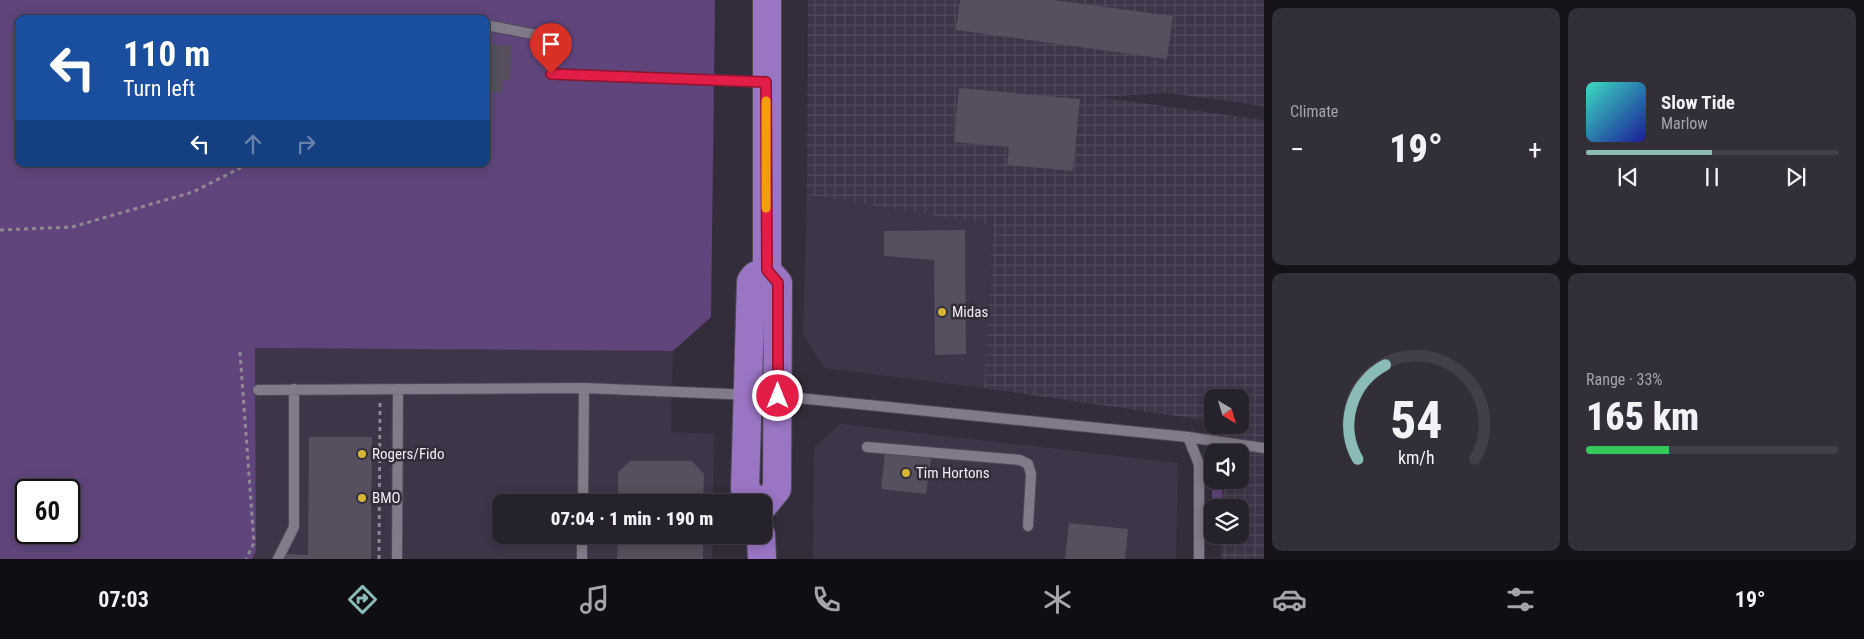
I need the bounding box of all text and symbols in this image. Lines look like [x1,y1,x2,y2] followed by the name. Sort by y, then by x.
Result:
[530,23,572,74] pin
[537,30,565,58] icon: arrive
[123,34,210,75] text: 110 m
[40,35,105,100] icon: left
[123,76,195,101] text: Turn left
[1661,91,1735,114] text: Slow Tide
[1290,102,1338,121] text: Climate
[1661,114,1708,133] text: Marlow
[1389,127,1443,171] text: 19°
[186,130,214,158] icon: left
[239,130,267,158] icon: ahead
[292,130,320,158] icon: right
[1290,133,1304,166] text: −
[1528,133,1542,166] text: +
[1614,163,1642,191] icon: previous
[1698,163,1726,191] icon: pause
[1782,163,1810,191] icon: next
[952,303,988,321] place label: Midas
[936,306,948,318] marker: Midas
[751,369,803,421] position arrow
[1586,370,1662,389] text: Range · 33%
[1204,389,1249,434] north arrow
[1204,389,1249,544] map controls
[1390,390,1442,451] text: 54
[1586,395,1699,439] text: 165 km
[1204,444,1249,489] button: sound
[372,445,445,463] place label: Rogers/Fido
[1398,447,1434,468] text: km/h
[356,448,368,460] marker: Rogers/Fido
[916,464,990,482] place label: Tim Hortons
[900,467,912,479] marker: Tim Hortons
[15,479,80,544] speed limit sign: 60
[372,489,401,507] place label: BMO
[356,492,368,504] marker: BMO
[1204,499,1249,544] button: layers
[551,507,713,530] text: 07:04 · 1 min · 190 m
[345,582,380,617] icon: directions
[577,582,612,617] icon: music
[809,582,844,617] icon: phone
[1040,582,1075,617] icon: climate
[1272,582,1307,617] icon: car
[1503,582,1538,617] icon: filters
[98,587,149,612] text: 07:03
[1735,587,1766,612] text: 19°

